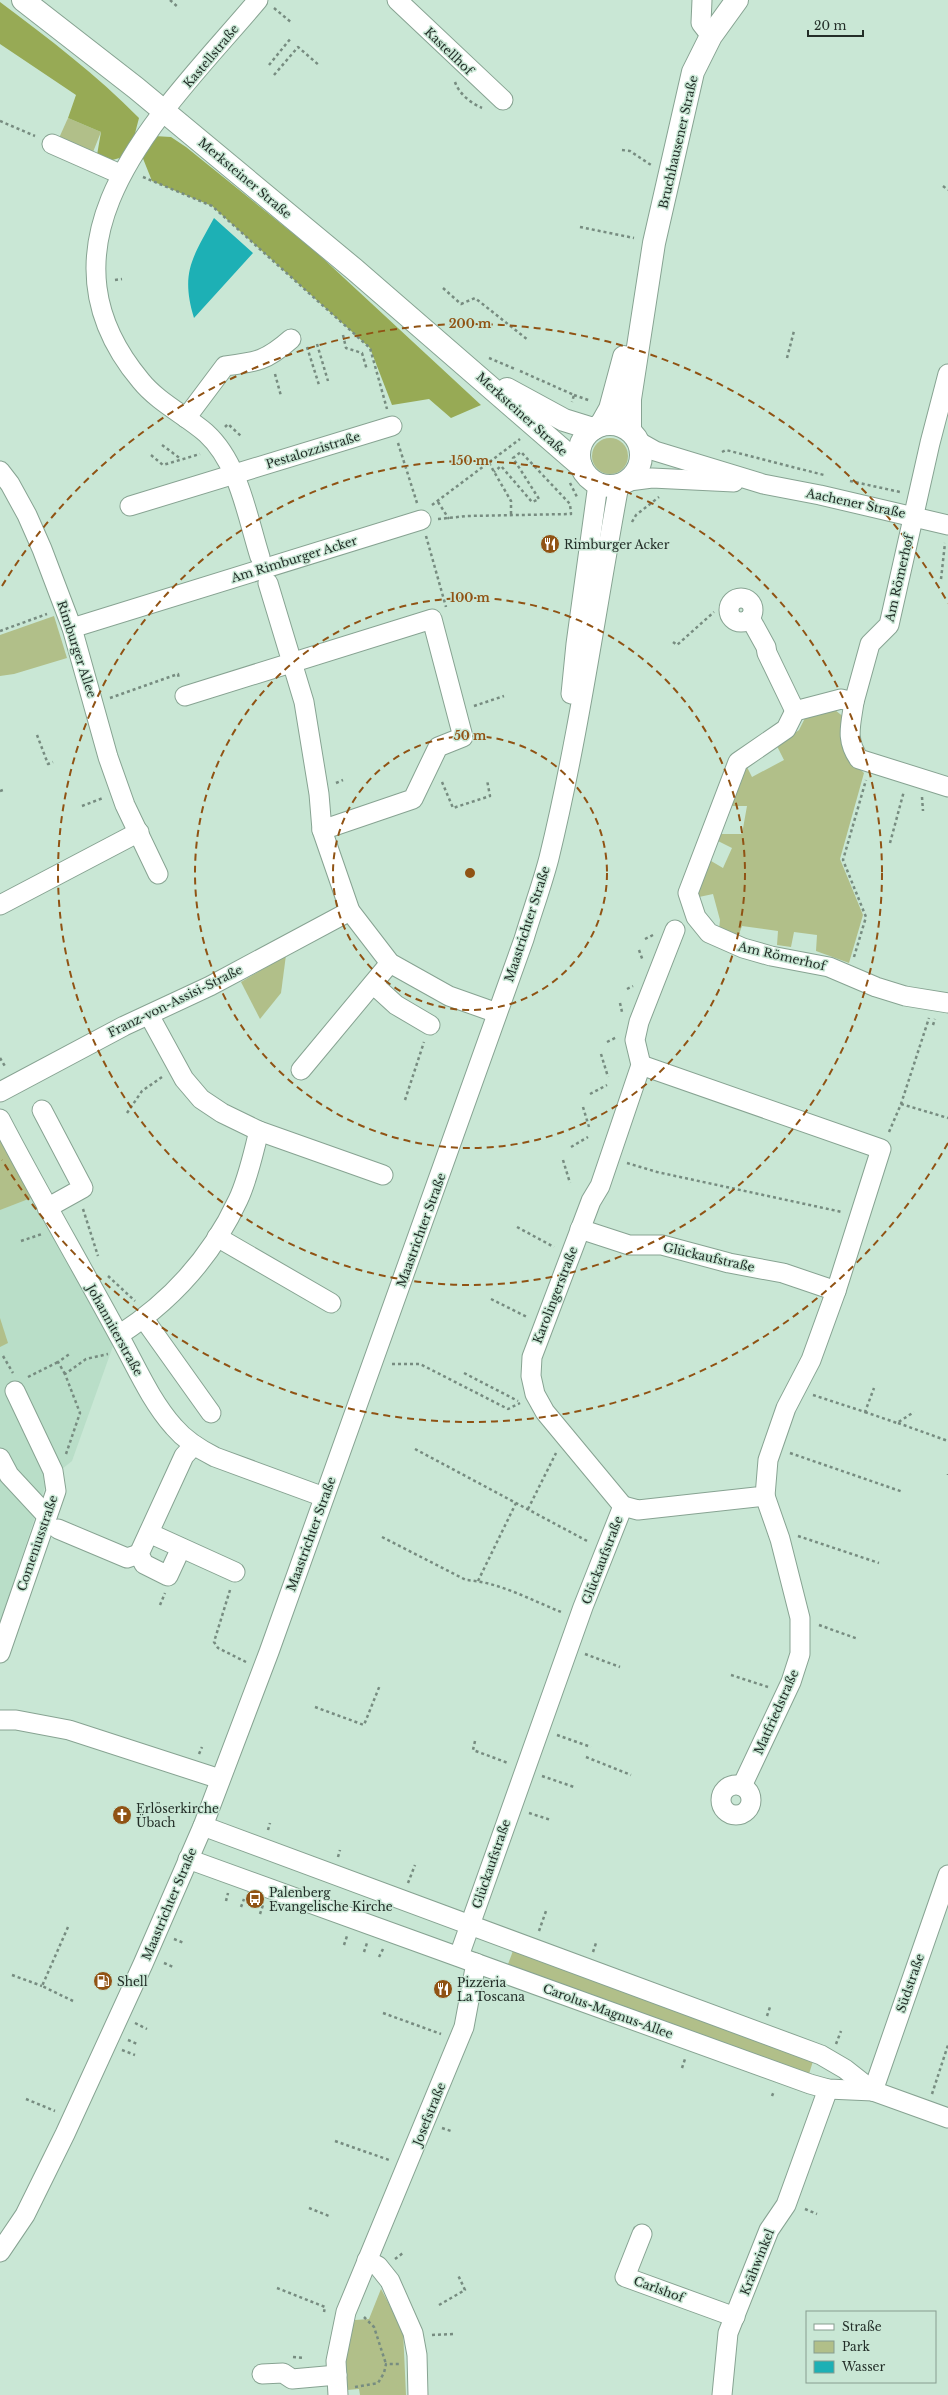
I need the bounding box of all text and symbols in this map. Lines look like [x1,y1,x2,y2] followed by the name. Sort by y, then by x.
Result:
[808,12,863,38] scale bar
[814,18,846,33] text: 20 m
[180,21,242,91] street label: Kastellstraße
[422,24,478,79] street label: Kastellhof
[655,74,701,210] street label: Bruchhausener Straße
[195,135,295,222] street label: Merksteiner Straße
[449,316,492,331] text: 200 m
[473,369,571,459] street label: Merksteiner Straße
[264,428,362,471] street label: Pestalozzistraße
[451,453,490,468] text: 150 m
[804,485,907,521] street label: Aachener Straße
[881,531,917,624] street label: Am Römerhof
[228,533,359,586] street label: Am Rimburger Acker
[539,533,561,555] restaurant icon: Rimburger Acker
[564,537,670,552] place label: Rimburger Acker
[450,590,491,605] text: 100 m
[54,599,100,700] street label: Rimburger Allee
[454,728,487,743] text: 50 m
[501,864,553,984] street label: Maastrichter Straße
[463,866,477,880] centre of rings
[736,938,829,974] street label: Am Römerhof
[105,962,245,1040] street label: Franz-von-Assisi-Straße
[393,1171,449,1289] street label: Maastrichter Straße
[662,1239,756,1275] street label: Glückaufstraße
[530,1244,580,1346] street label: Karolingerstraße
[83,1280,146,1378] street label: Johanniterstraße
[283,1475,339,1593] street label: Maastrichter Straße
[14,1493,60,1593] street label: Comeniusstraße
[578,1514,626,1606] street label: Glückaufstraße
[751,1667,801,1757] street label: Matfriedstraße
[136,1801,219,1830] place label: Erlöserkirche Übach
[111,1804,133,1826] church icon: Erlöserkirche Übach
[469,1817,513,1911] street label: Glückaufstraße
[138,1845,200,1963] street label: Maastrichter Straße
[269,1885,393,1914] place label: Palenberg Evangelische Kirche
[244,1888,266,1910] bus stop icon: Palenberg Evangelische Kirche
[893,1951,927,2014] street label: Südstraße
[92,1970,114,1992] fuel station icon: Shell
[117,1974,148,1989] place label: Shell
[457,1975,525,2004] place label: Pizzeria La Toscana
[432,1978,454,2000] restaurant icon: Pizzeria La Toscana
[541,1980,675,2042] street label: Carolus-Magnus-Allee
[409,2080,449,2150] street label: Josefstraße
[737,2227,777,2297] street label: Krähwinkel
[632,2273,688,2306] street label: Carlshof
[806,2311,936,2383] legend
[842,2319,882,2334] text: Straße
[842,2339,870,2354] text: Park
[841,2359,885,2374] text: Wasser

